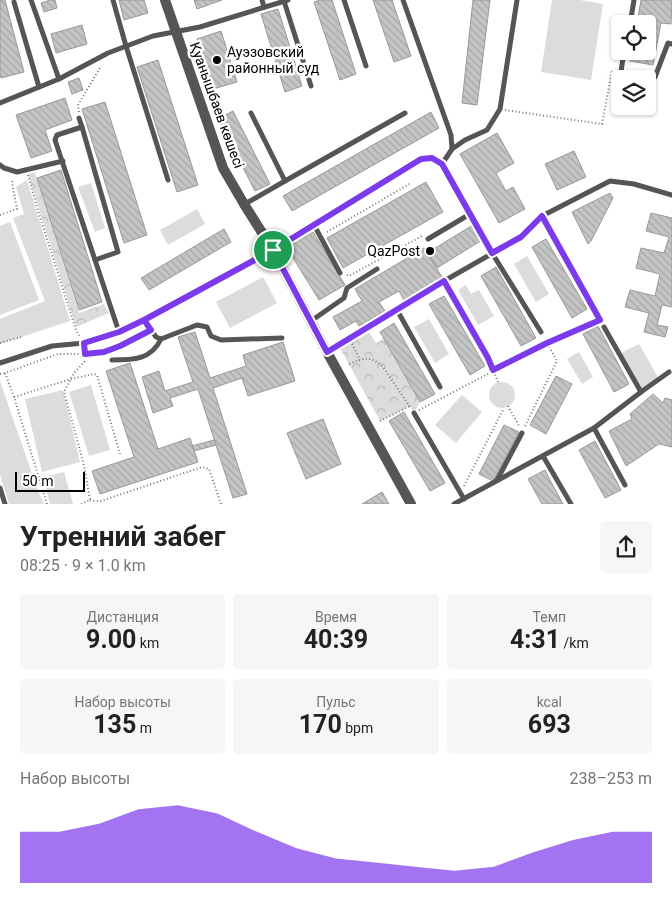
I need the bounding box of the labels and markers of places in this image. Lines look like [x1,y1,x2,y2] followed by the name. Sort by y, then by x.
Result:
[227,44,320,76] place label: Ауэзовский районный суд
[211,54,223,66] marker: Ауэзовский районный суд
[252,229,294,271] pin
[367,243,420,259] place label: QazPost
[424,245,436,257] marker: QazPost

